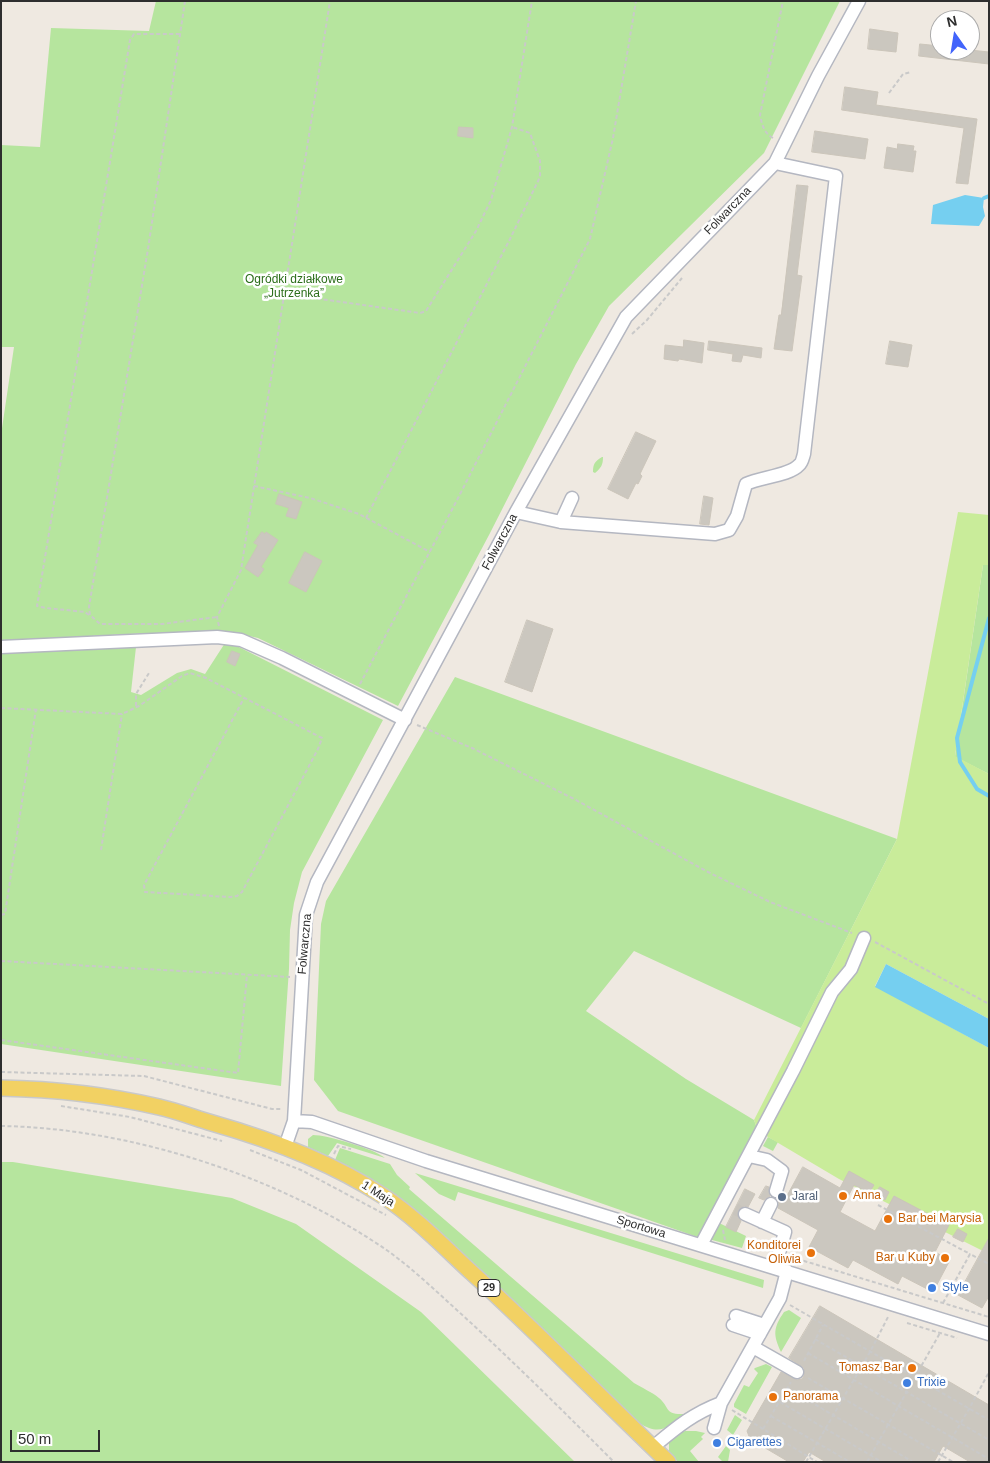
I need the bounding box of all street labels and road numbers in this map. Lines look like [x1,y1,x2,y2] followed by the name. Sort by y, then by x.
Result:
[702,184,754,238] street label: Folwarczna
[479,512,521,572] street label: Folwarczna
[295,913,315,975] street label: Folwarczna
[359,1178,397,1210] street label: 1 Maja
[615,1213,667,1241] street label: Sportowa
[478,1280,500,1296] road number: 29

